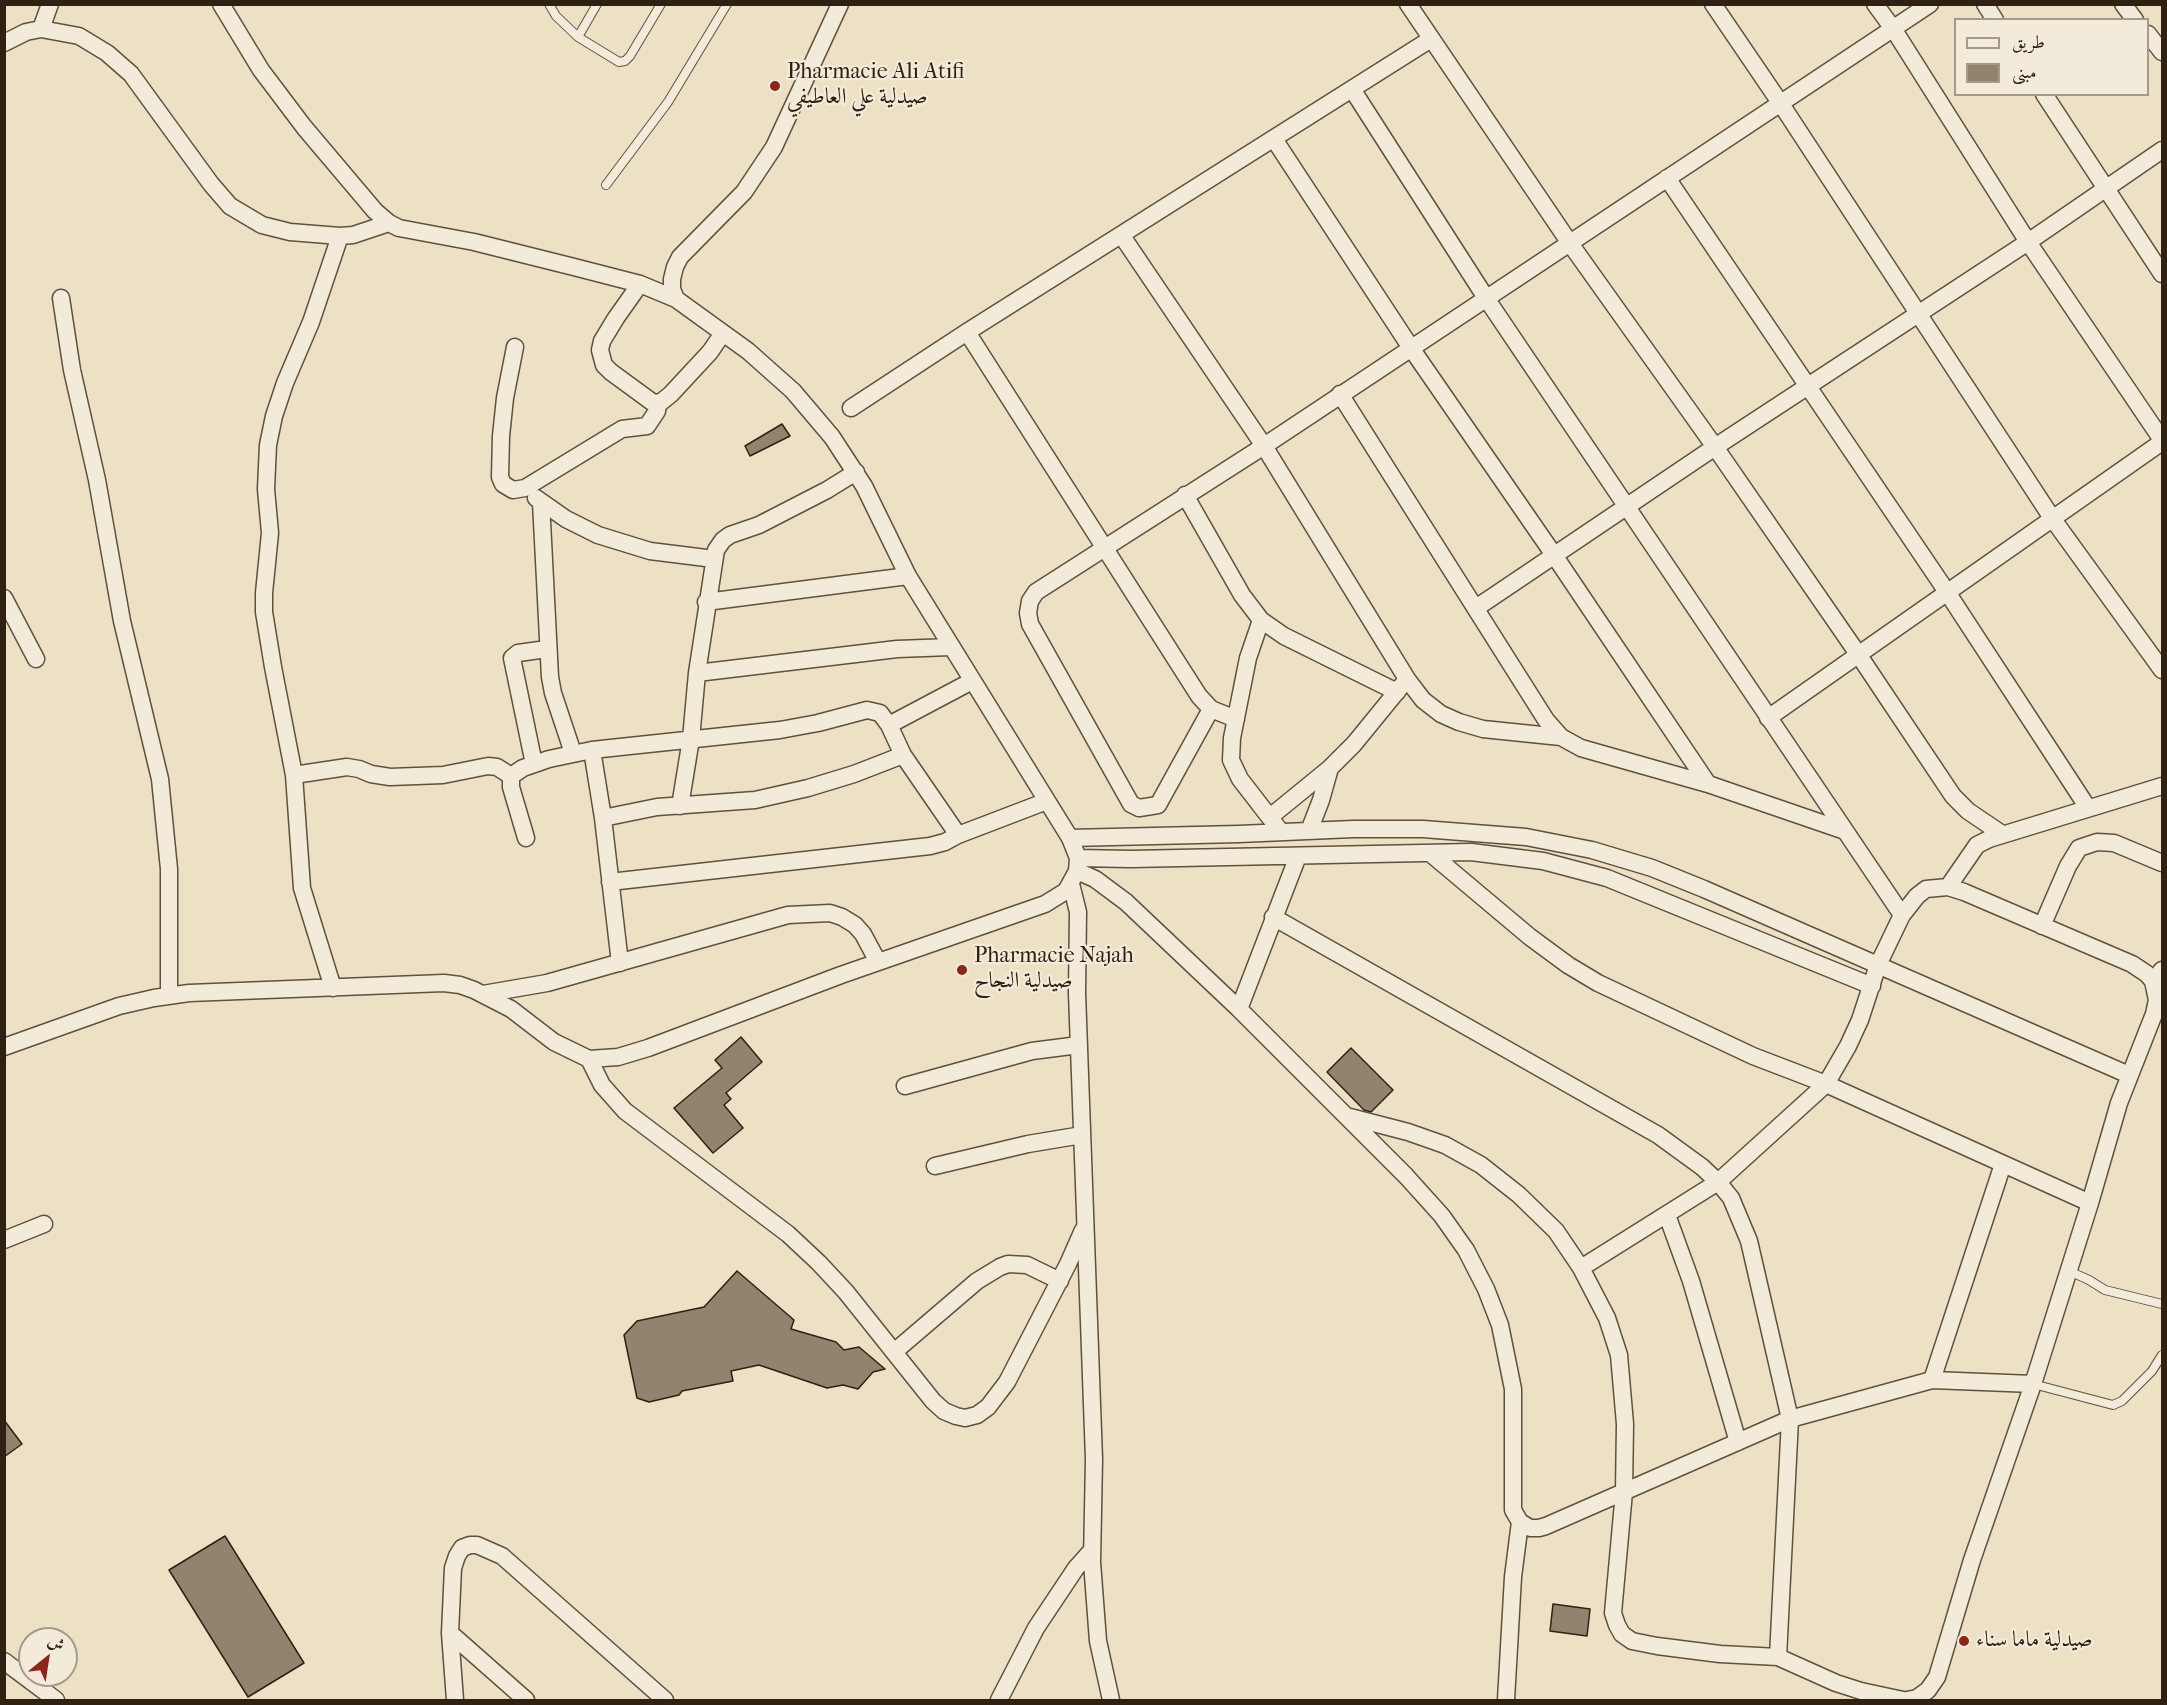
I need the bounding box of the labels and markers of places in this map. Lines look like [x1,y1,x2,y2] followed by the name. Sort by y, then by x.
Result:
[787,60,965,112] place label: Pharmacie Ali Atifi صيدلية علي العاطيفي
[768,79,782,93] marker: Pharmacie Ali Atifi صيدلية علي العاطيفي
[974,944,1134,996] place label: Pharmacie Najah صيدلية النجاح
[955,963,969,977] marker: Pharmacie Najah صيدلية النجاح
[1976,1628,2093,1654] place label: صيدلية ماما سناء
[1957,1634,1971,1648] marker: صيدلية ماما سناء

